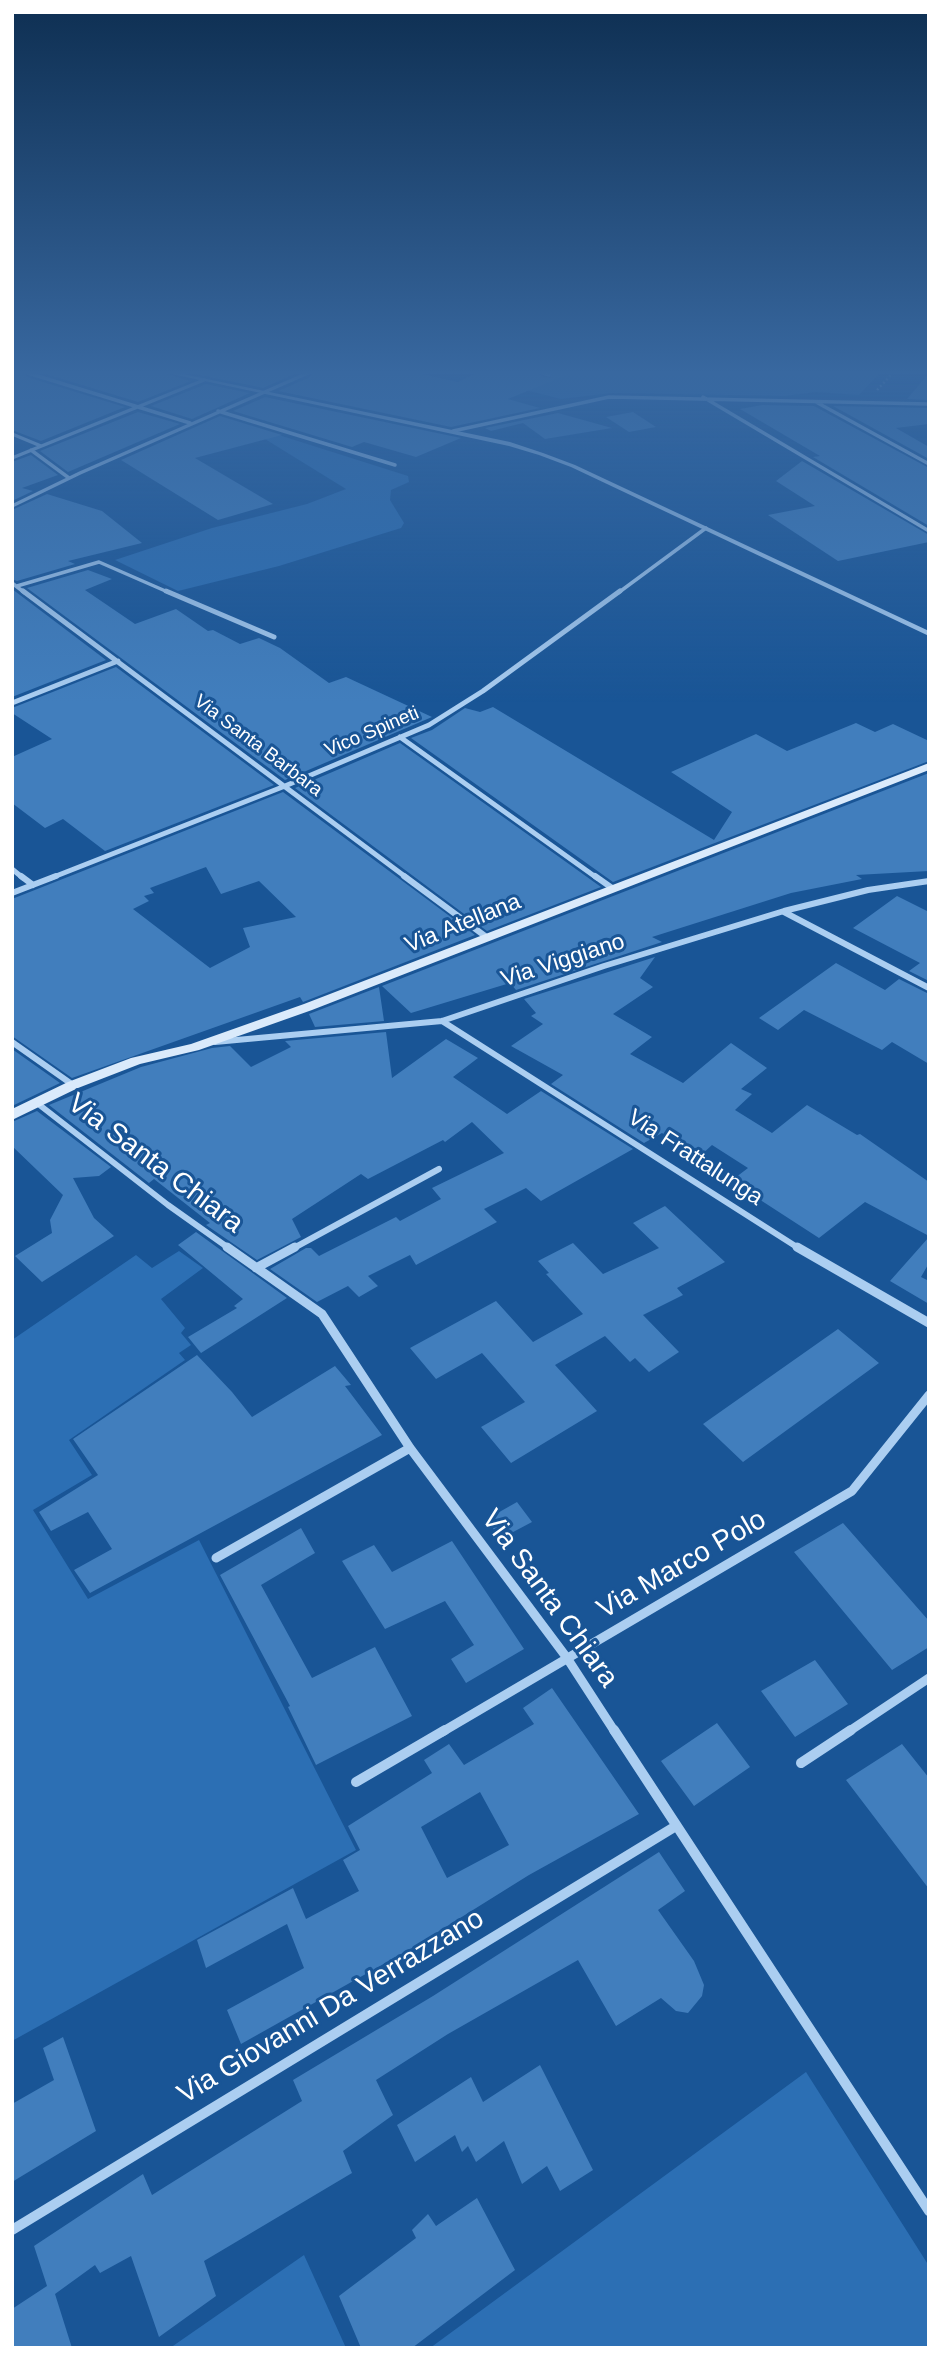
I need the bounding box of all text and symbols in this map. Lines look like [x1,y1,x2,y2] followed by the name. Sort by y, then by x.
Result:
[189,690,327,802] street label: Via Santa Barbara
[322,702,422,762] street label: Vico Spineti
[401,888,525,960] street label: Via Atellana
[498,928,628,994] street label: Via Viggiano
[61,1087,249,1241] street label: Via Santa Chiara
[622,1104,768,1212] street label: Via Frattalunga
[592,1503,772,1627] street label: Via Marco Polo
[473,1504,625,1694] street label: Via Santa Chiara
[172,1902,490,2112] street label: Via Giovanni Da Verrazzano

